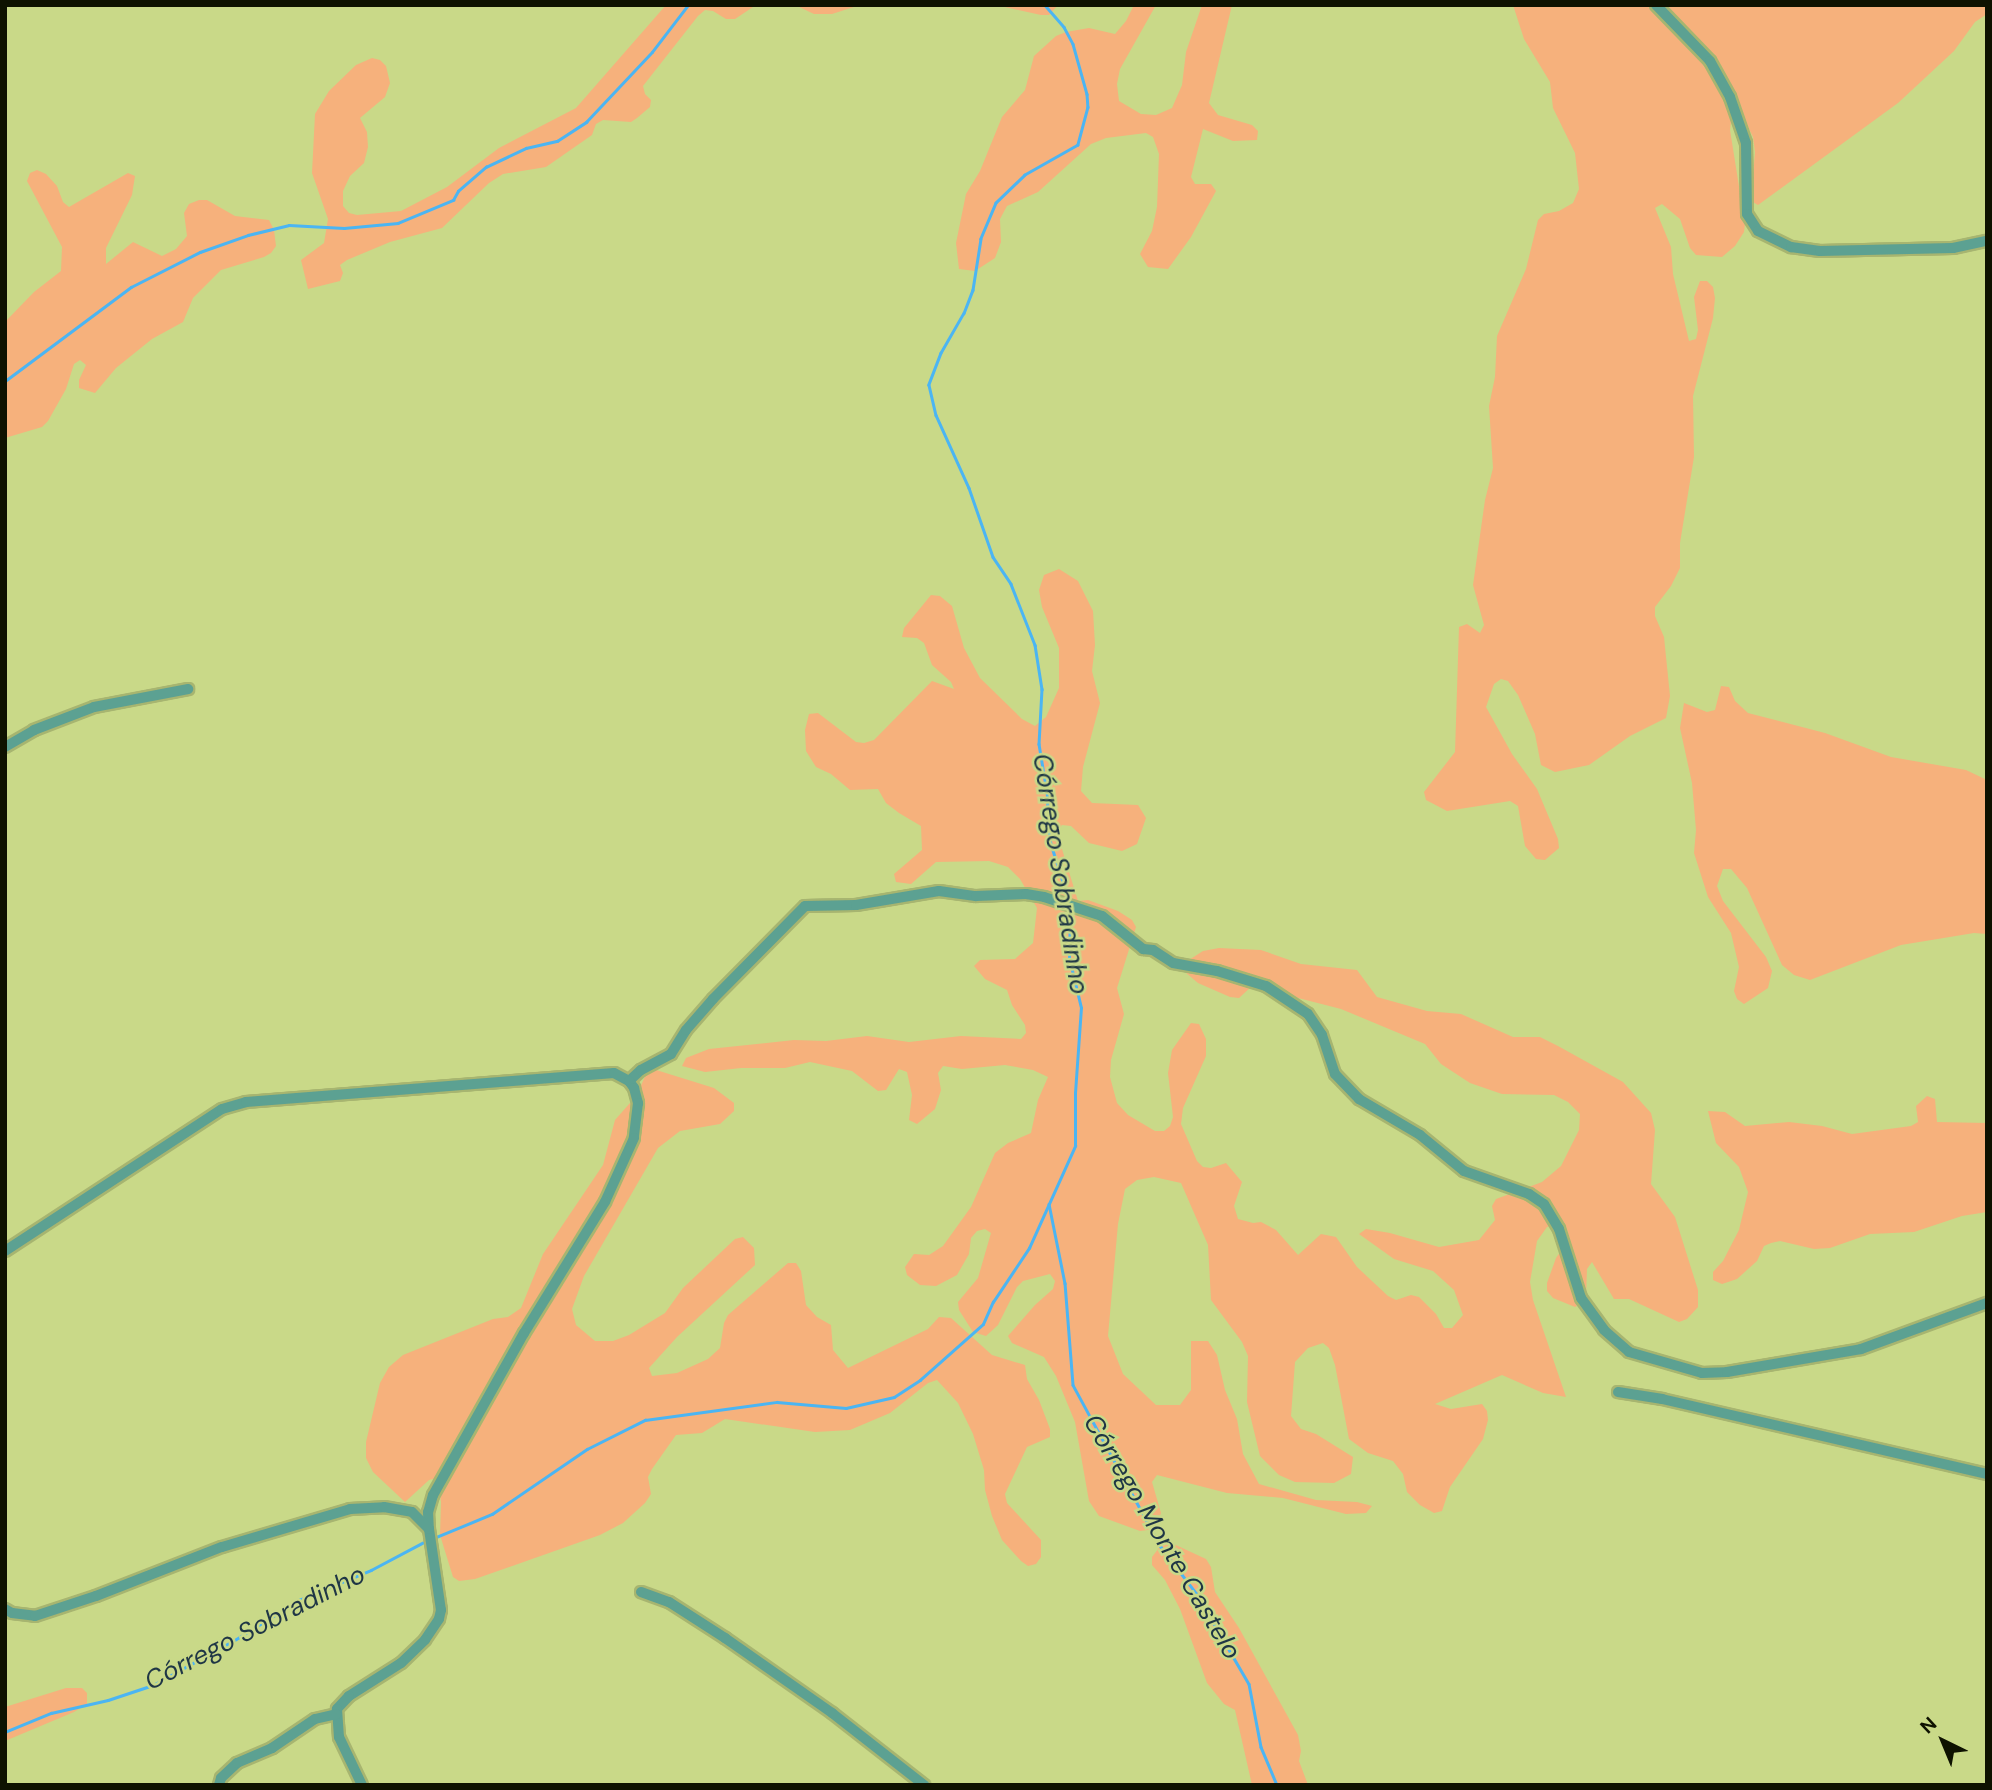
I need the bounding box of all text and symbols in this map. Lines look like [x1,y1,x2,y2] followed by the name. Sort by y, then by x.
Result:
[1026,751,1094,997] water label: Córrego Sobradinho
[1076,1409,1248,1665] water label: Córrego Monte Castelo
[140,1559,370,1697] water label: Córrego Sobradinho
[1908,1706,1978,1776] north arrow
[1915,1711,1942,1739] text: N

